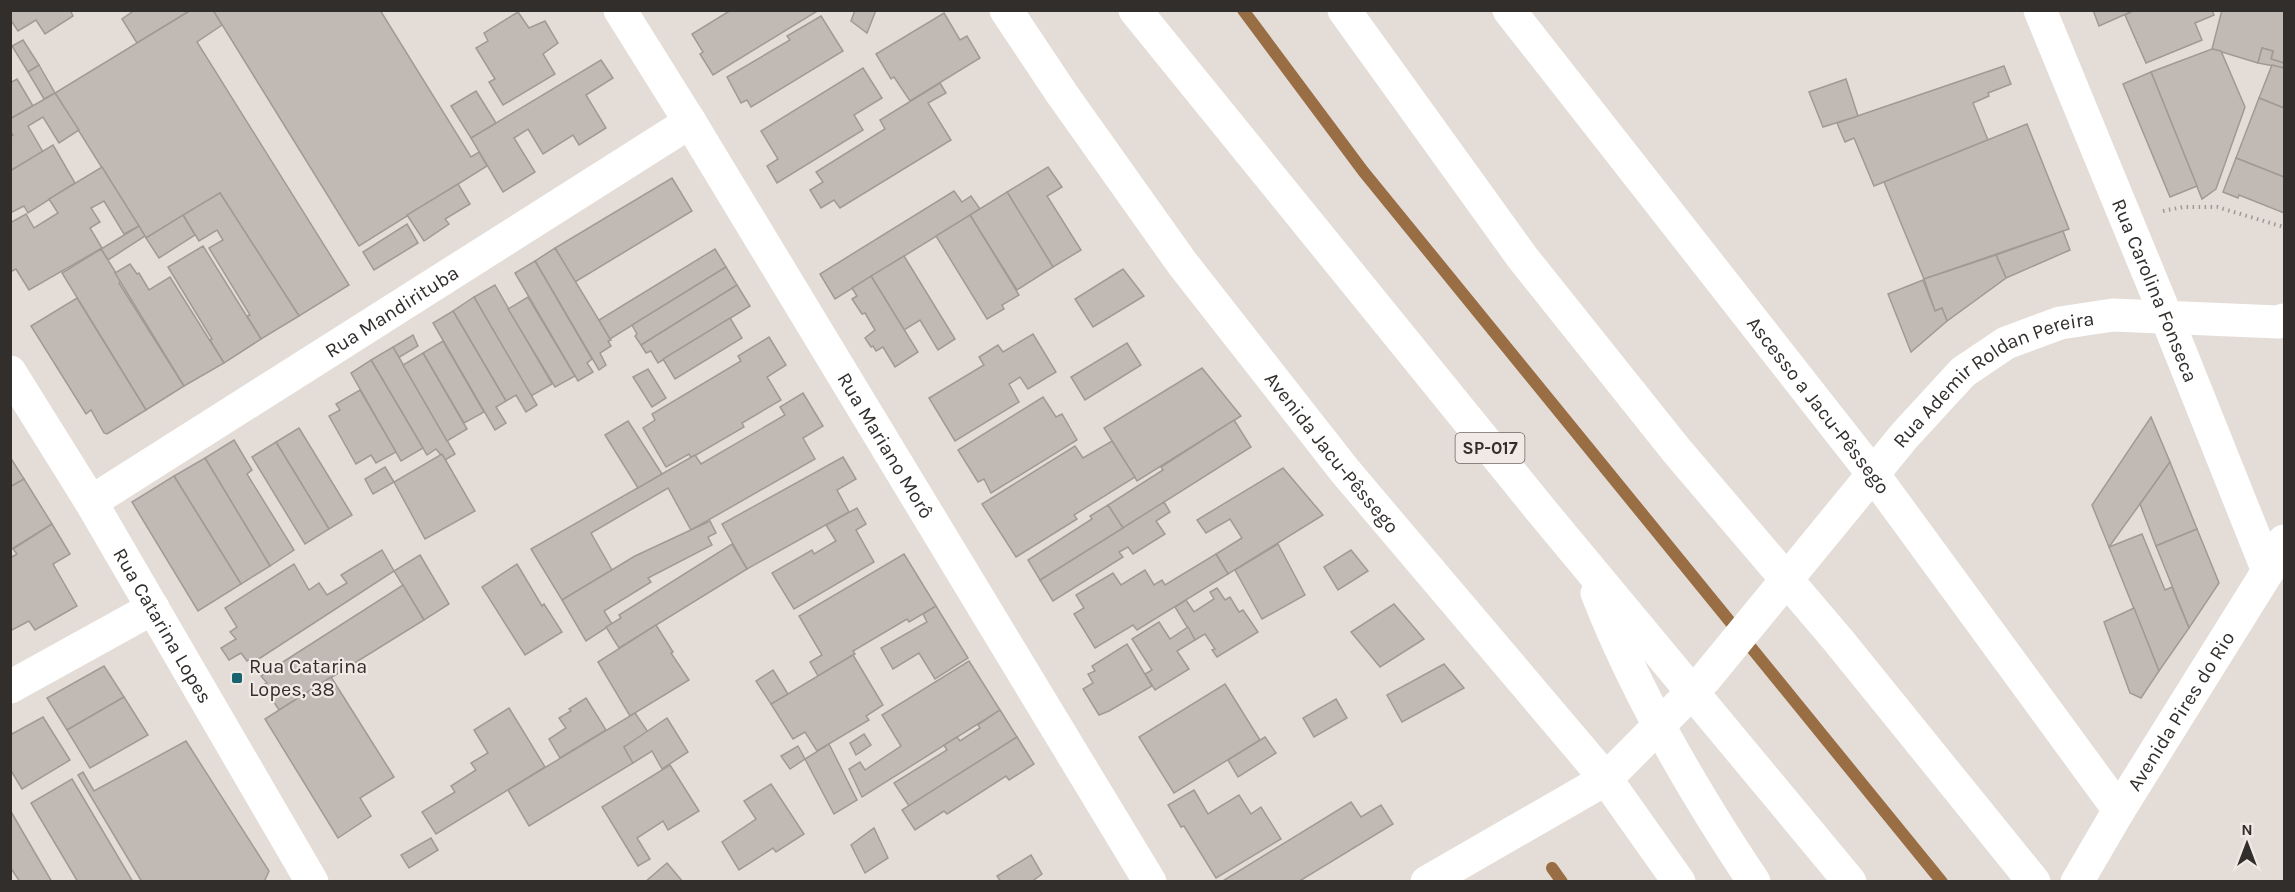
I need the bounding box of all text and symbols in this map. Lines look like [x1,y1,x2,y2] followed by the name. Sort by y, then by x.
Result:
[2107,195,2202,386] street label: Rua Carolina Fonseca
[321,261,463,363] street label: Rua Mandirituba
[1888,307,2096,452] street label: Rua Ademir Roldan Pereira
[1742,312,1895,498] street label: Ascesso a Jacu-Pêssego
[1260,368,1404,538] street label: Avenida Jacu-Pêssego
[832,369,938,523] street label: Rua Mariano Morô
[1456,433,1524,463] road number: SP-017
[108,544,217,707] street label: Rua Catarina Lopes
[2123,627,2239,795] street label: Avenida Pires do Rio
[249,655,367,701] place label: Rua Catarina Lopes, 38
[230,671,244,685] marker: Rua Catarina Lopes, 38
[2217,814,2277,874] north arrow
[2241,820,2253,839] text: N

